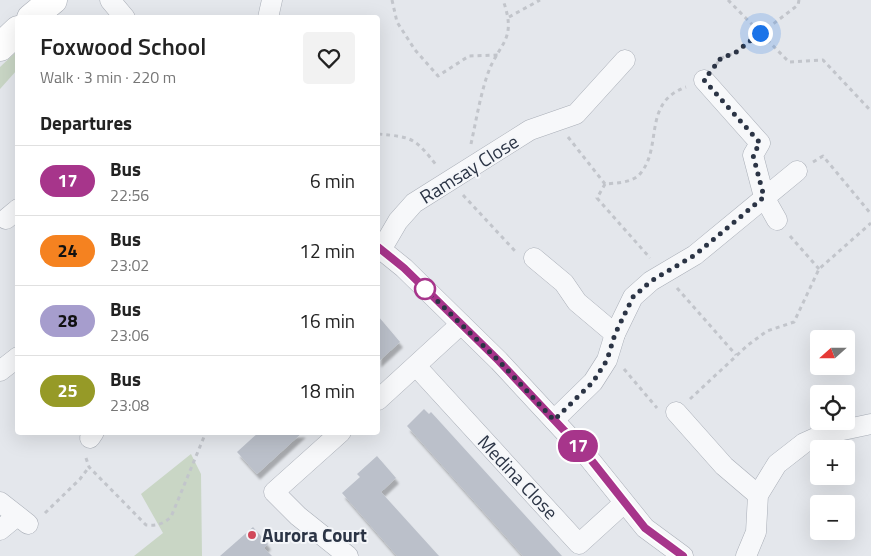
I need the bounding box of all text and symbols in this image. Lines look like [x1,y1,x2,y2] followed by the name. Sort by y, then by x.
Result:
[748,21,773,46] your location
[40,28,206,64] text: Foxwood School
[303,32,355,84] button: heart
[40,65,176,89] text: Walk · 3 min · 220 m
[40,108,132,137] text: Departures
[414,127,524,211] street label: Ramsay Close
[110,154,141,183] text: Bus
[310,166,355,195] text: 6 min
[57,167,78,194] text: 17
[110,183,149,207] text: 22:56
[110,224,141,253] text: Bus
[299,236,355,265] text: 12 min
[57,237,78,264] text: 24
[110,253,149,277] text: 23:02
[414,278,436,300] unlabelled marker
[110,294,141,323] text: Bus
[299,306,355,335] text: 16 min
[57,307,78,334] text: 28
[110,323,149,347] text: 23:06
[810,330,855,375] north arrow
[810,330,855,540] map controls
[110,364,141,393] text: Bus
[299,376,355,405] text: 18 min
[57,377,78,404] text: 25
[810,385,855,430] button: locate
[110,393,149,417] text: 23:08
[471,428,565,526] street label: Medina Close
[556,430,600,462] line badge: 17
[568,432,588,459] text: 17
[810,440,855,485] button: +
[810,495,855,540] button: −
[262,520,367,549] place label: Aurora Court
[246,529,258,541] marker: Aurora Court

